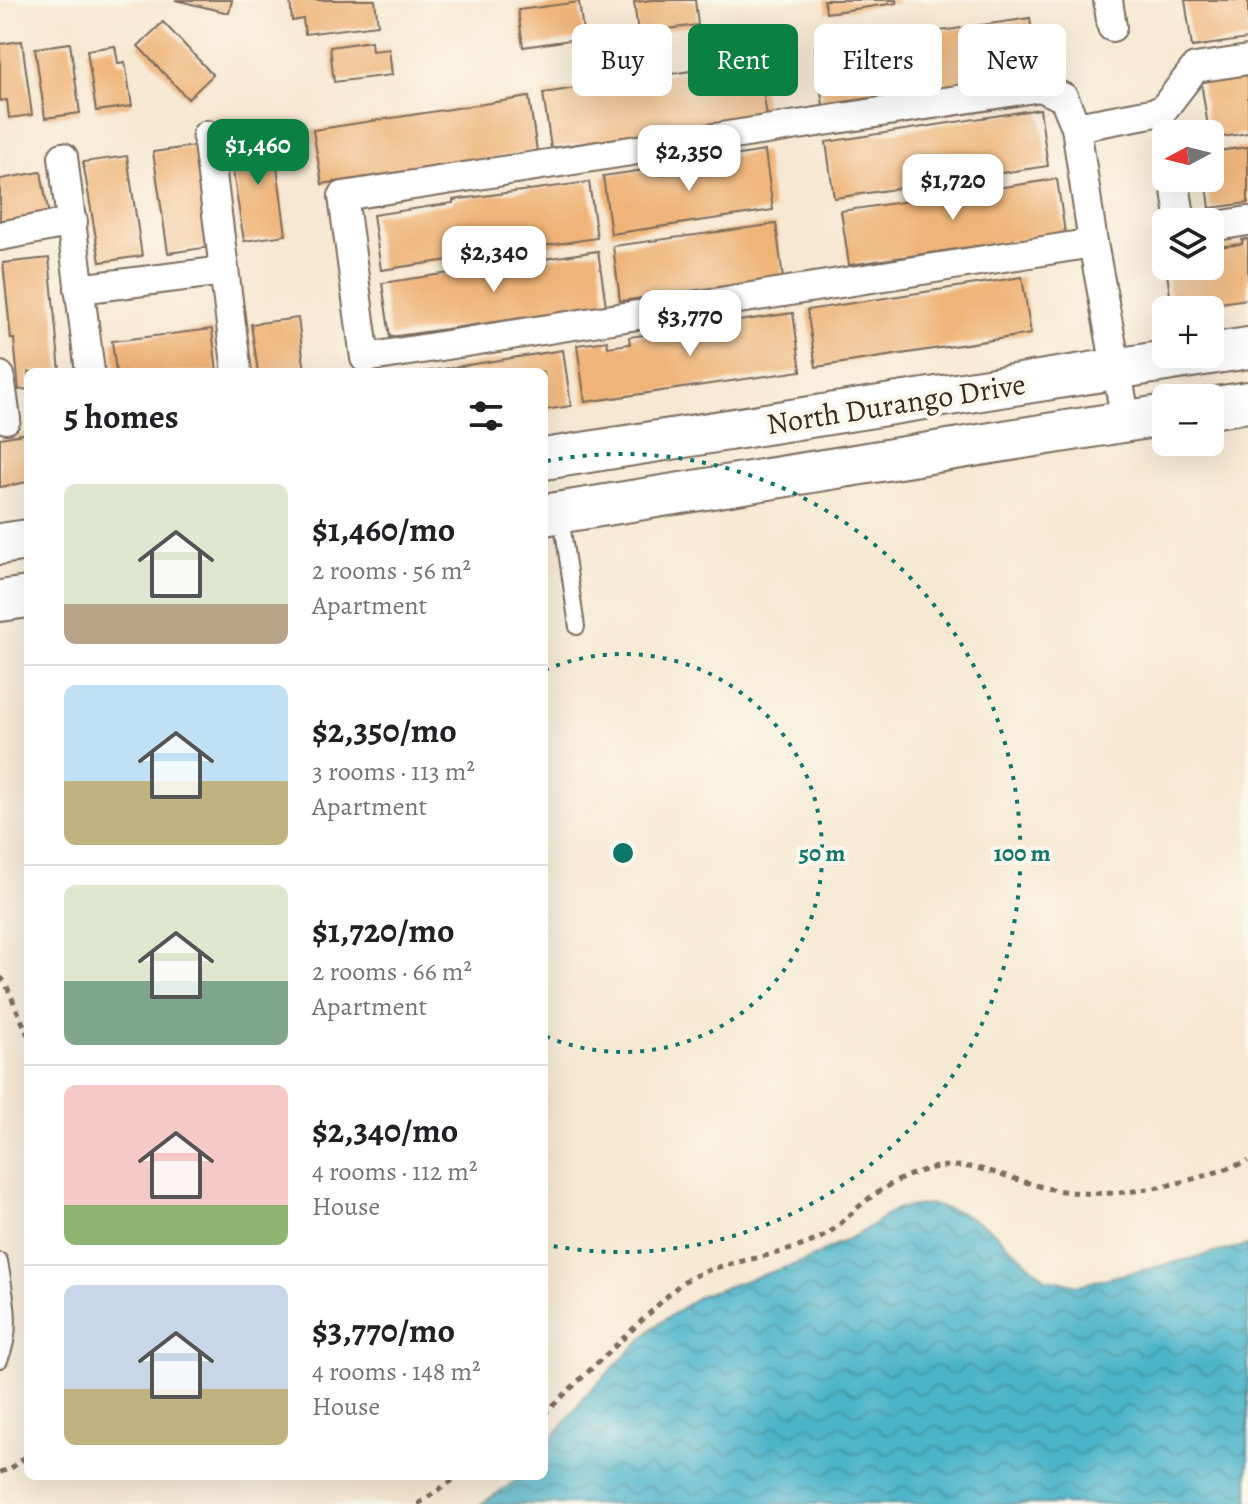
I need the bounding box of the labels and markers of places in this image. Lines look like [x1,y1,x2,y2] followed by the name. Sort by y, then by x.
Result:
[193,119,323,187] pin: $1,460
[624,125,754,193] pin: $2,350
[888,154,1018,222] pin: $1,720
[429,226,559,294] pin: $2,340
[625,290,755,358] pin: $3,770
[609,839,637,867] centre of rings

